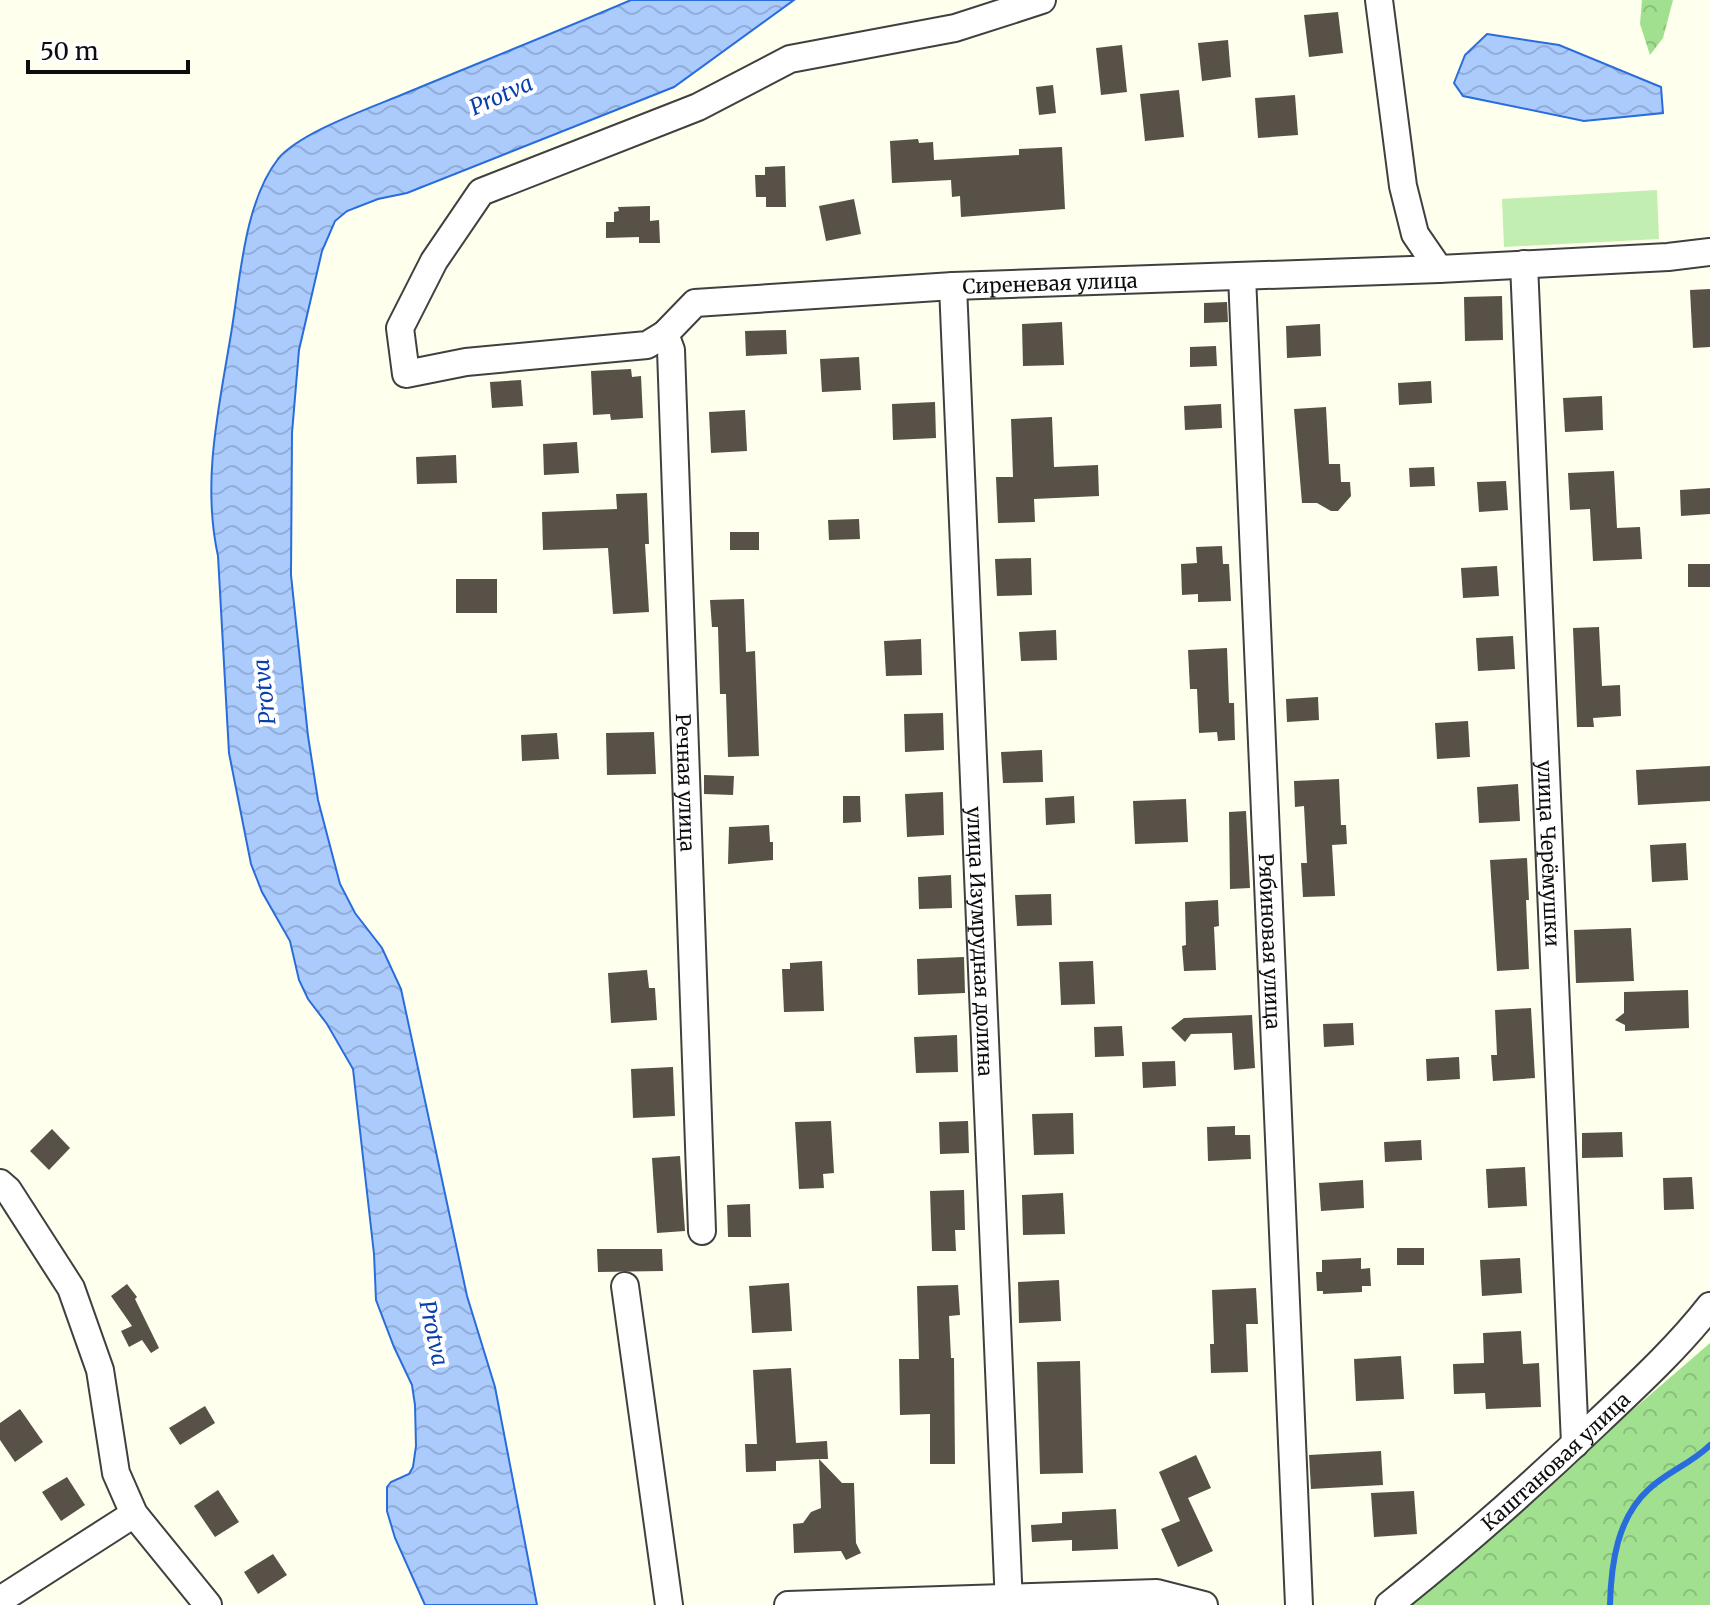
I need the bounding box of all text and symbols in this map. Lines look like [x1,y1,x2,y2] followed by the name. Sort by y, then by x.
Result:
[28,24,188,74] scale bar
[40,36,99,67] text: 50 m
[465,69,537,121] water label: Protva
[962,267,1138,298] street label: Сиреневая улица
[247,658,281,726] water label: Protva
[671,713,701,853] street label: Речная улица
[1533,760,1566,947] street label: улица Черёмушки
[963,806,999,1077] street label: улица Изумрудная долина
[1254,853,1287,1030] street label: Рябиновая улица
[413,1298,455,1368] water label: Protva
[1476,1386,1635,1535] street label: Каштановая улица

